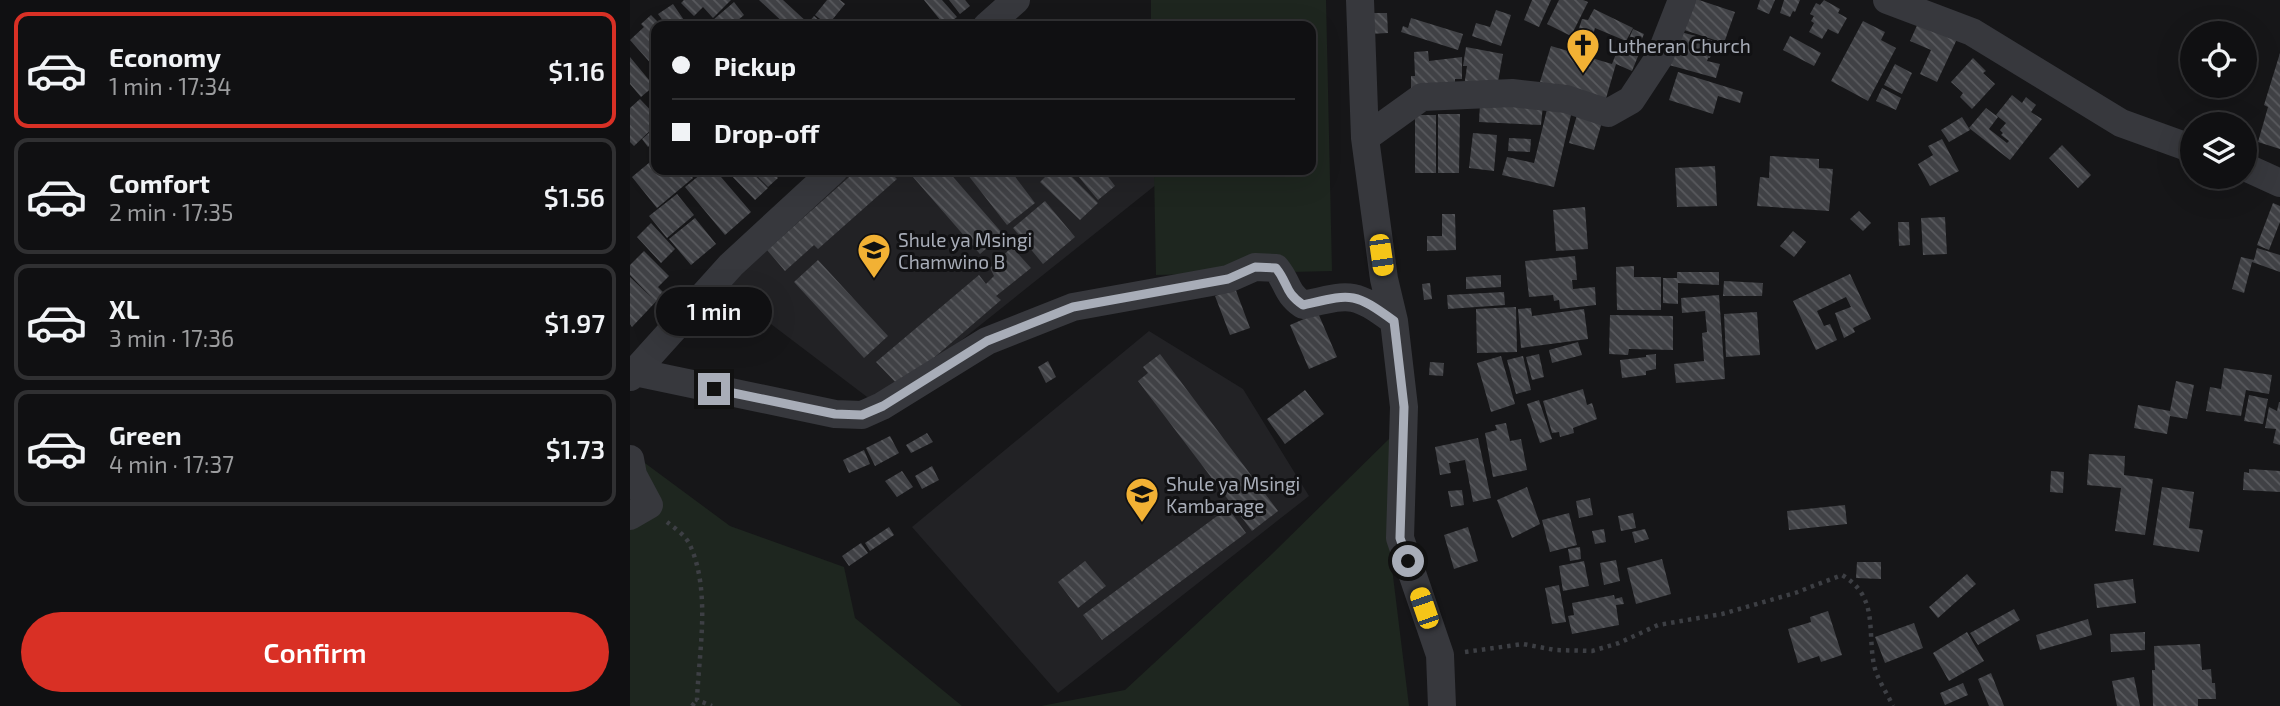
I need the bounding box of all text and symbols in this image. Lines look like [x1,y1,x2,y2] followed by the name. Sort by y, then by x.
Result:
[2180,21,2257,189] map controls
[2180,21,2257,98] button: locate
[1564,26,1602,75] church icon: Lutheran Church
[1608,34,1751,57] place label: Lutheran Church
[25,39,88,102] icon: car
[109,41,221,72] text: Economy
[714,50,796,81] text: Pickup
[548,55,605,86] text: $1.16
[109,72,231,100] text: 1 min · 17:34
[2180,112,2257,189] button: layers
[714,117,819,148] text: Drop-off
[25,165,88,228] icon: car
[109,167,210,198] text: Comfort
[544,181,605,212] text: $1.56
[109,198,233,226] text: 2 min · 17:35
[898,228,1032,273] place label: Shule ya Msingi Chamwino B
[855,231,893,280] school or university icon: Shule ya Msingi Chamwino B
[1368,233,1395,277] car
[656,288,772,336] callout: 1 min
[25,291,88,354] icon: car
[109,293,140,324] text: XL
[687,297,741,325] text: 1 min
[544,307,605,338] text: $1.97
[109,324,234,352] text: 3 min · 17:36
[698,373,730,405] route end
[25,417,88,480] icon: car
[109,419,182,450] text: Green
[546,433,605,464] text: $1.73
[109,450,234,478] text: 4 min · 17:37
[1166,472,1300,517] place label: Shule ya Msingi Kambarage
[1123,475,1161,524] school or university icon: Shule ya Msingi Kambarage
[1392,545,1424,577] route start
[1408,585,1441,631] car
[21,612,609,692] button: Confirm

